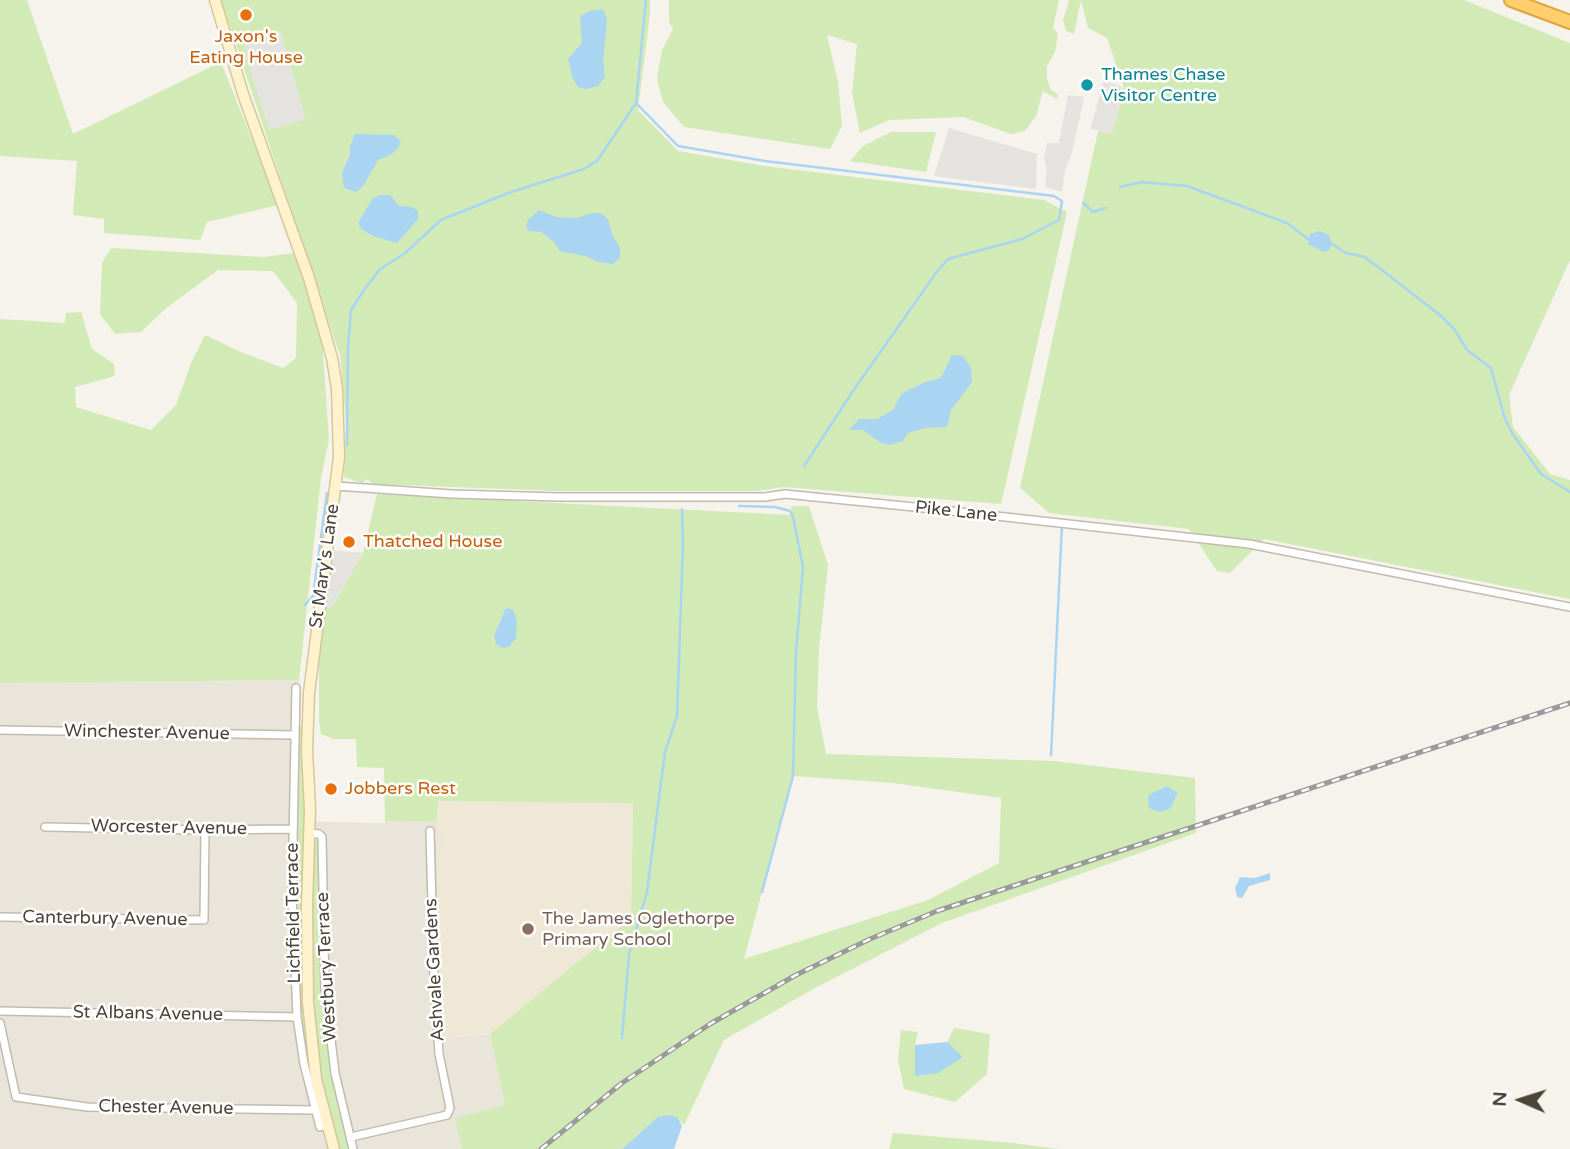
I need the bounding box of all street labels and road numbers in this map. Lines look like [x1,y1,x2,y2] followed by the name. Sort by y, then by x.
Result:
[914,497,998,527] street label: Pike Lane
[306,502,344,630] street label: St Mary's Lane
[64,721,230,745] street label: Winchester Avenue
[91,816,247,840] street label: Worcester Avenue
[282,842,306,984] street label: Lichfield Terrace
[312,891,342,1043] street label: Westbury Terrace
[420,898,450,1042] street label: Ashvale Gardens
[22,907,188,931] street label: Canterbury Avenue
[73,1002,223,1026] street label: St Albans Avenue
[98,1096,234,1120] street label: Chester Avenue

